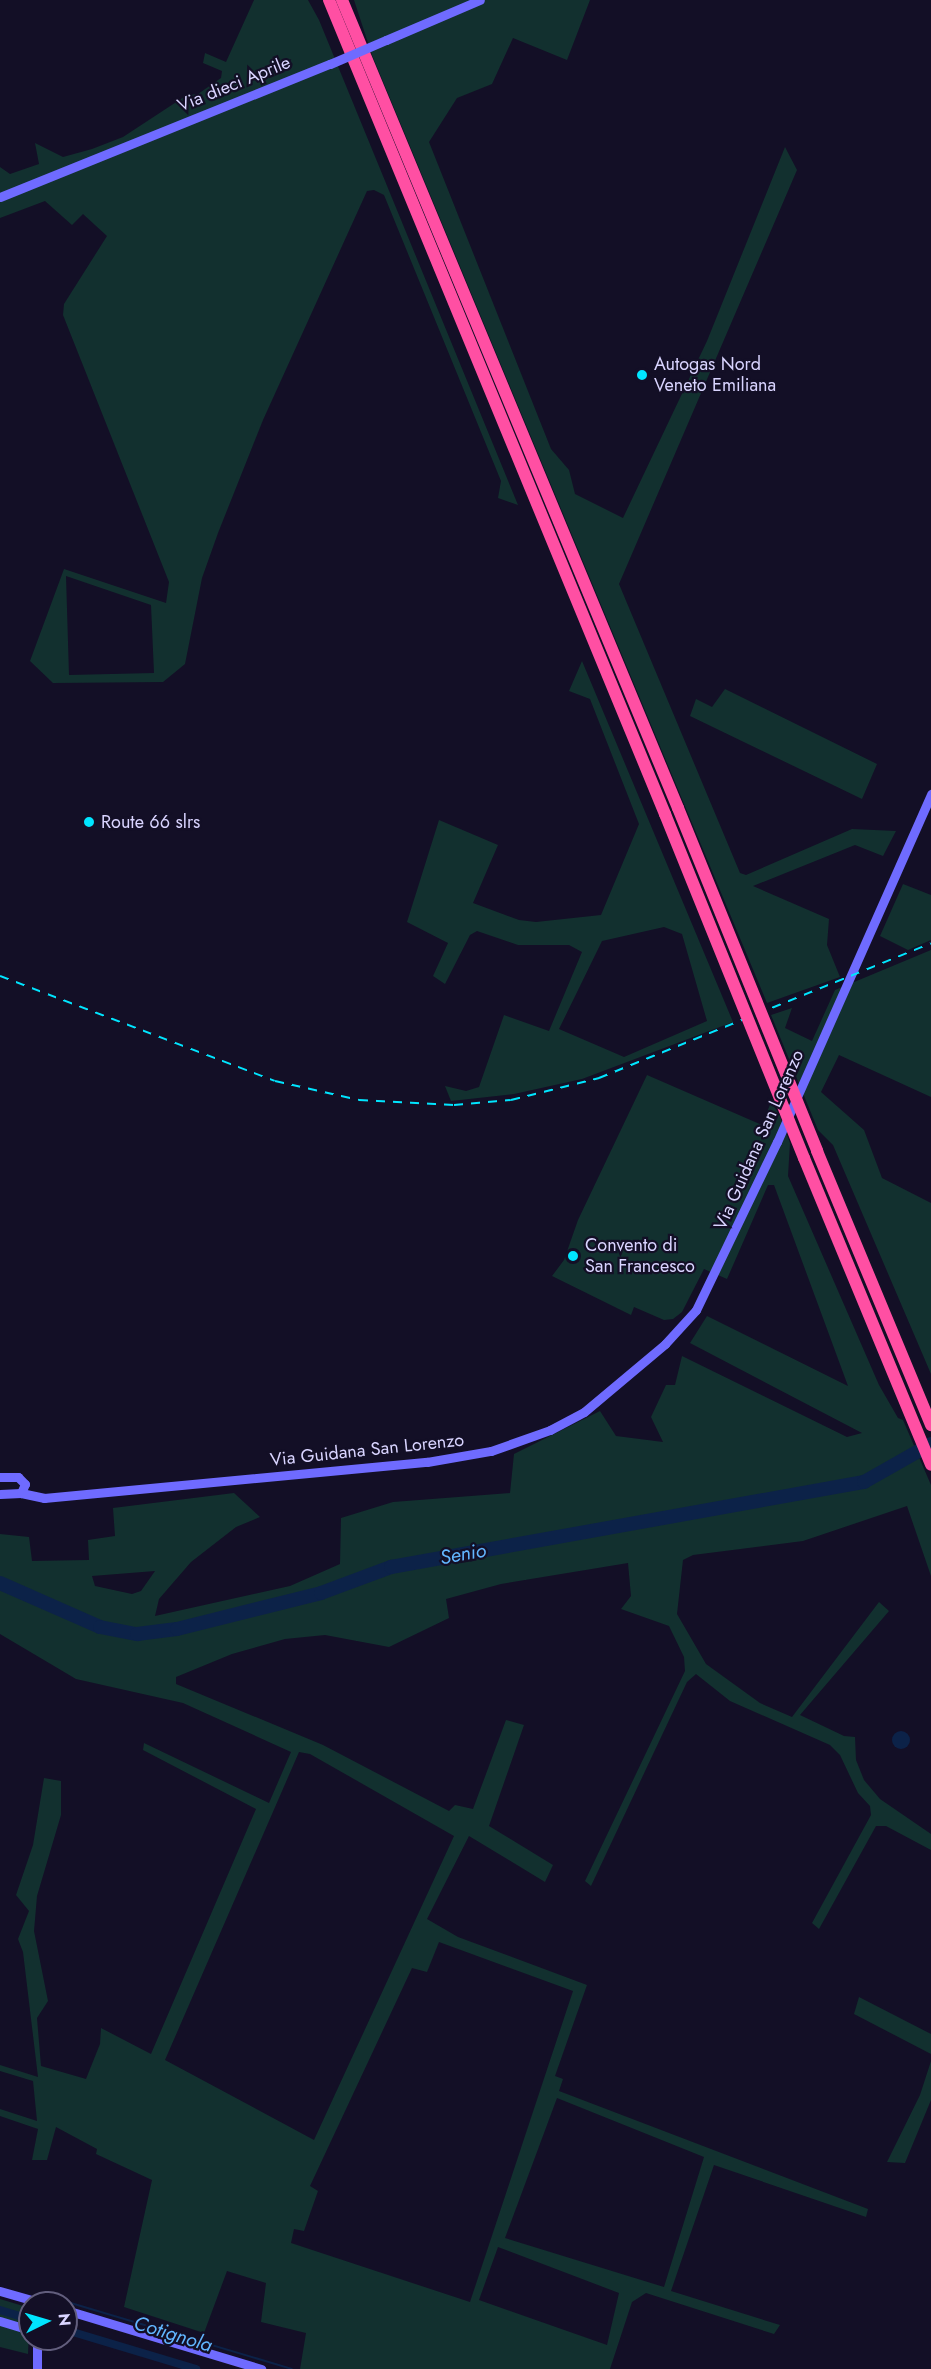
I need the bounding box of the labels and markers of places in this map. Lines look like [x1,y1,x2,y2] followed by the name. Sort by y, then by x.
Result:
[654,354,776,397] place label: Autogas Nord Veneto Emiliana
[635,368,649,382] marker: Autogas Nord Veneto Emiliana
[101,811,200,833] place label: Route 66 slrs
[82,815,96,829] marker: Route 66 slrs
[585,1235,695,1278] place label: Convento di San Francesco
[566,1249,580,1263] marker: Convento di San Francesco

